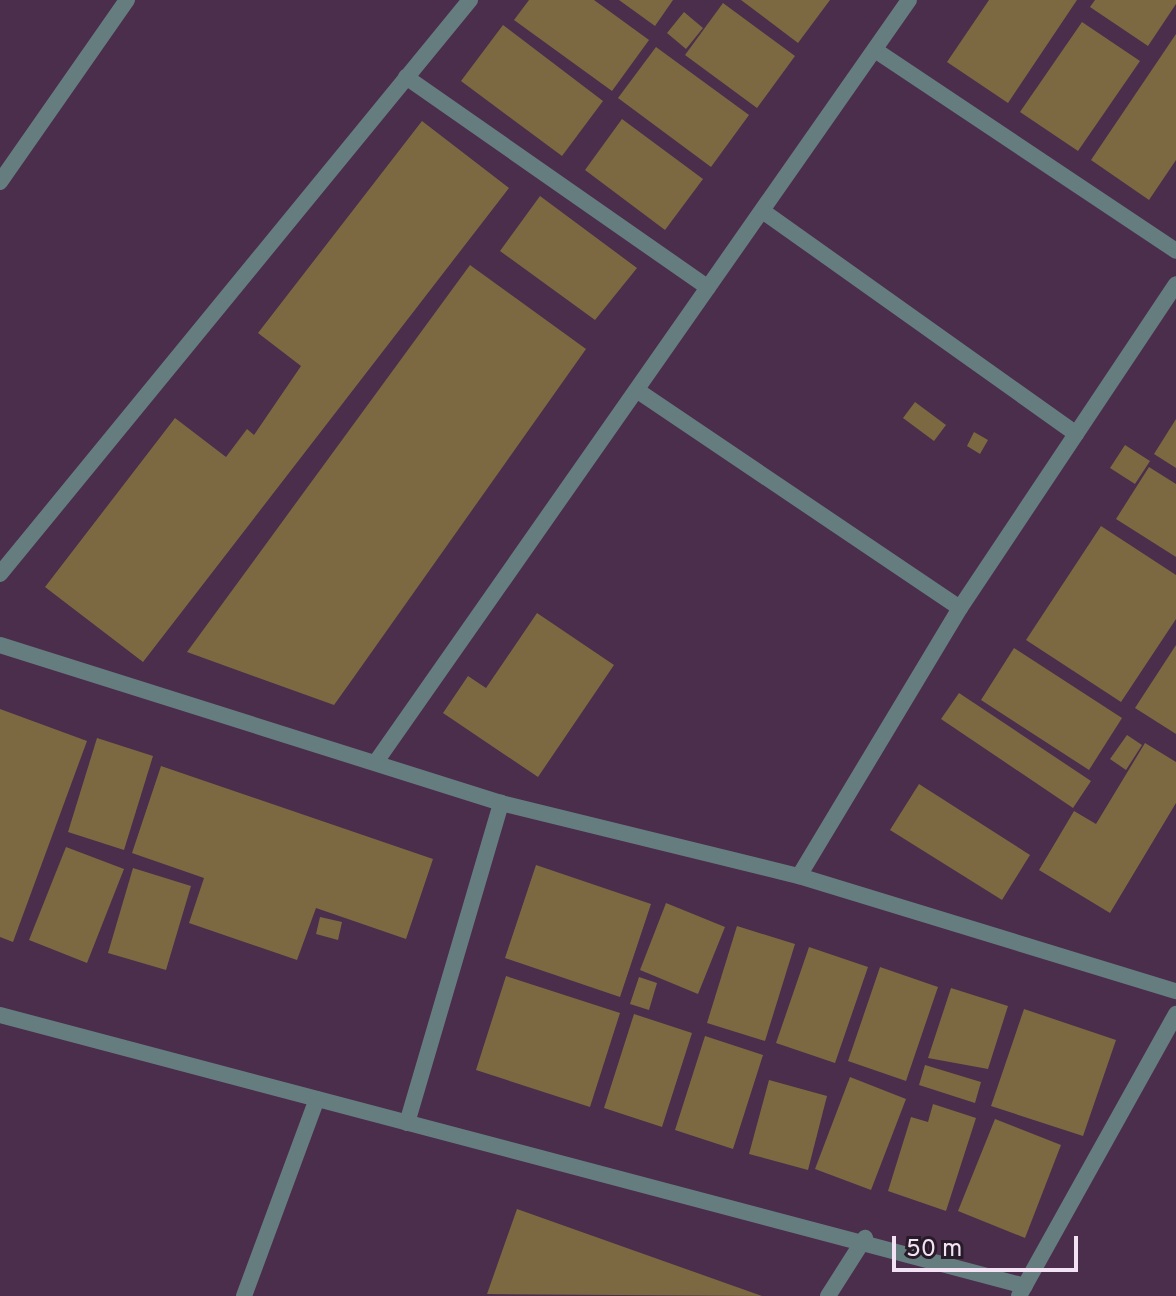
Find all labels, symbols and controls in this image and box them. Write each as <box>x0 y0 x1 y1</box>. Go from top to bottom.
scale bar <box>896 1220 1082 1270</box>
text: 50 m <box>906 1235 962 1265</box>

